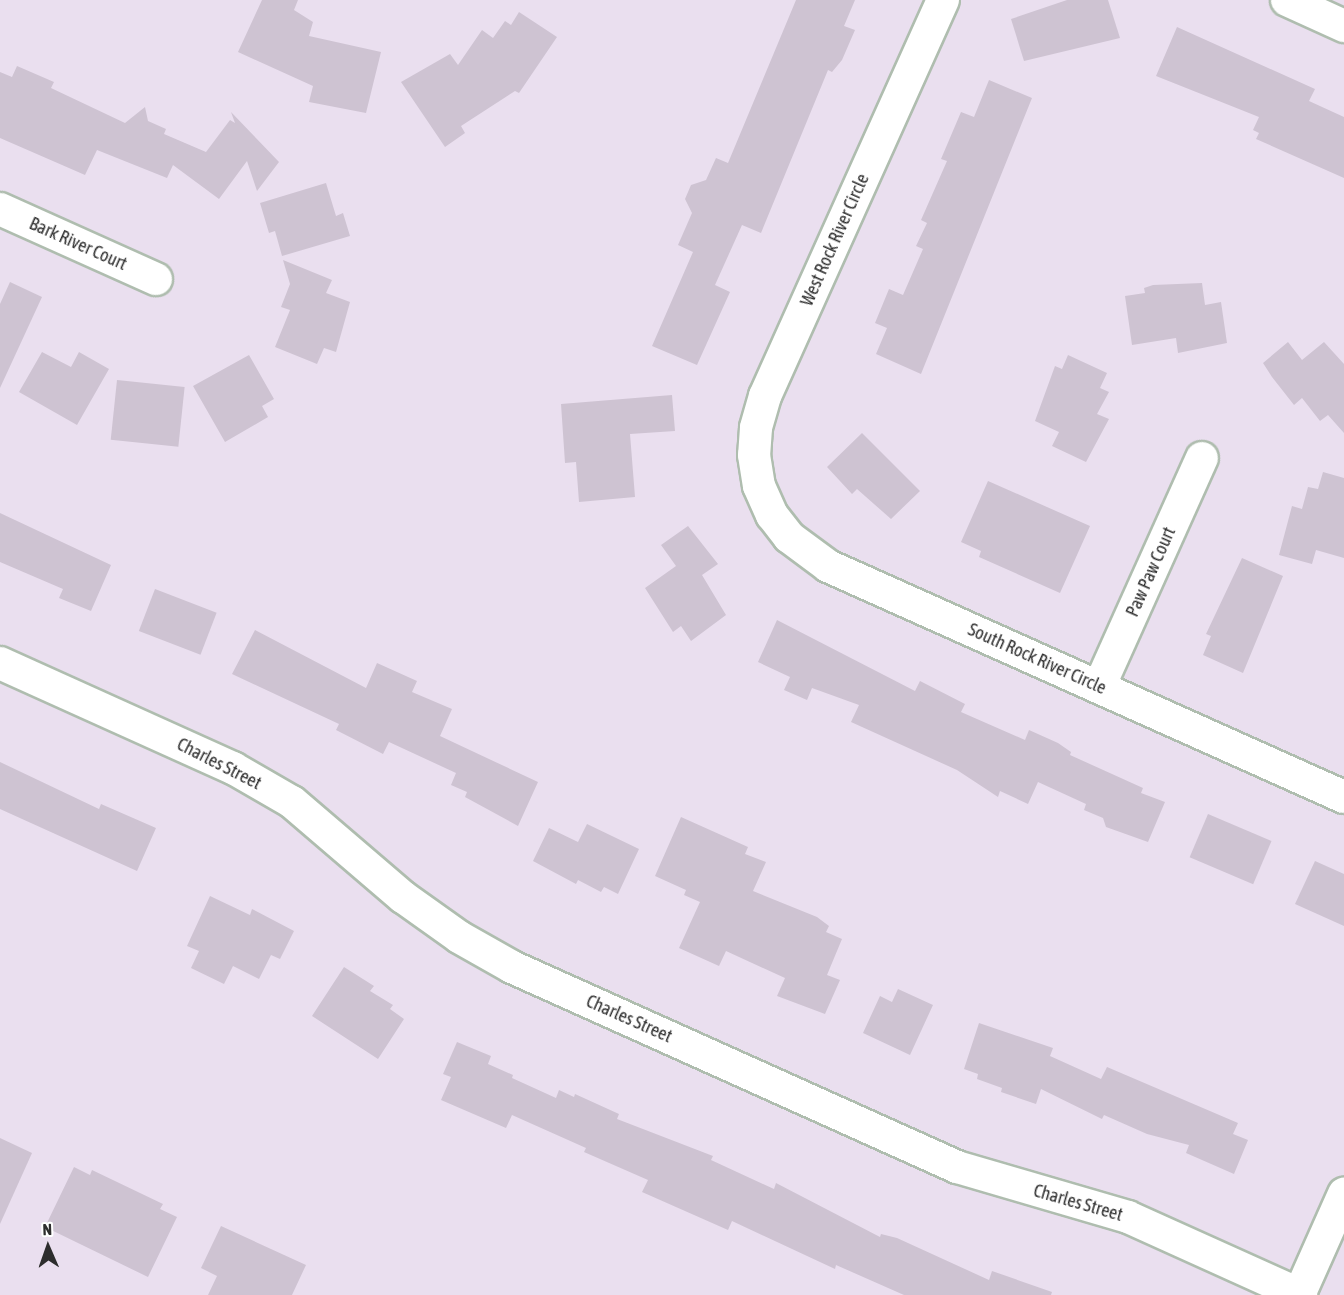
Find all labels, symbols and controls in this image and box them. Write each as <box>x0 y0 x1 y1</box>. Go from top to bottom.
street label: West Rock River Circle <box>796 171 874 309</box>
street label: Bark River Court <box>26 213 130 275</box>
street label: Paw Paw Court <box>1122 524 1180 620</box>
street label: South Rock River Circle <box>965 619 1109 699</box>
street label: Charles Street <box>173 734 265 794</box>
street label: Charles Street <box>583 991 675 1047</box>
street label: Charles Street <box>1031 1180 1125 1226</box>
north arrow <box>18 1217 78 1277</box>
text: N <box>42 1220 52 1238</box>

